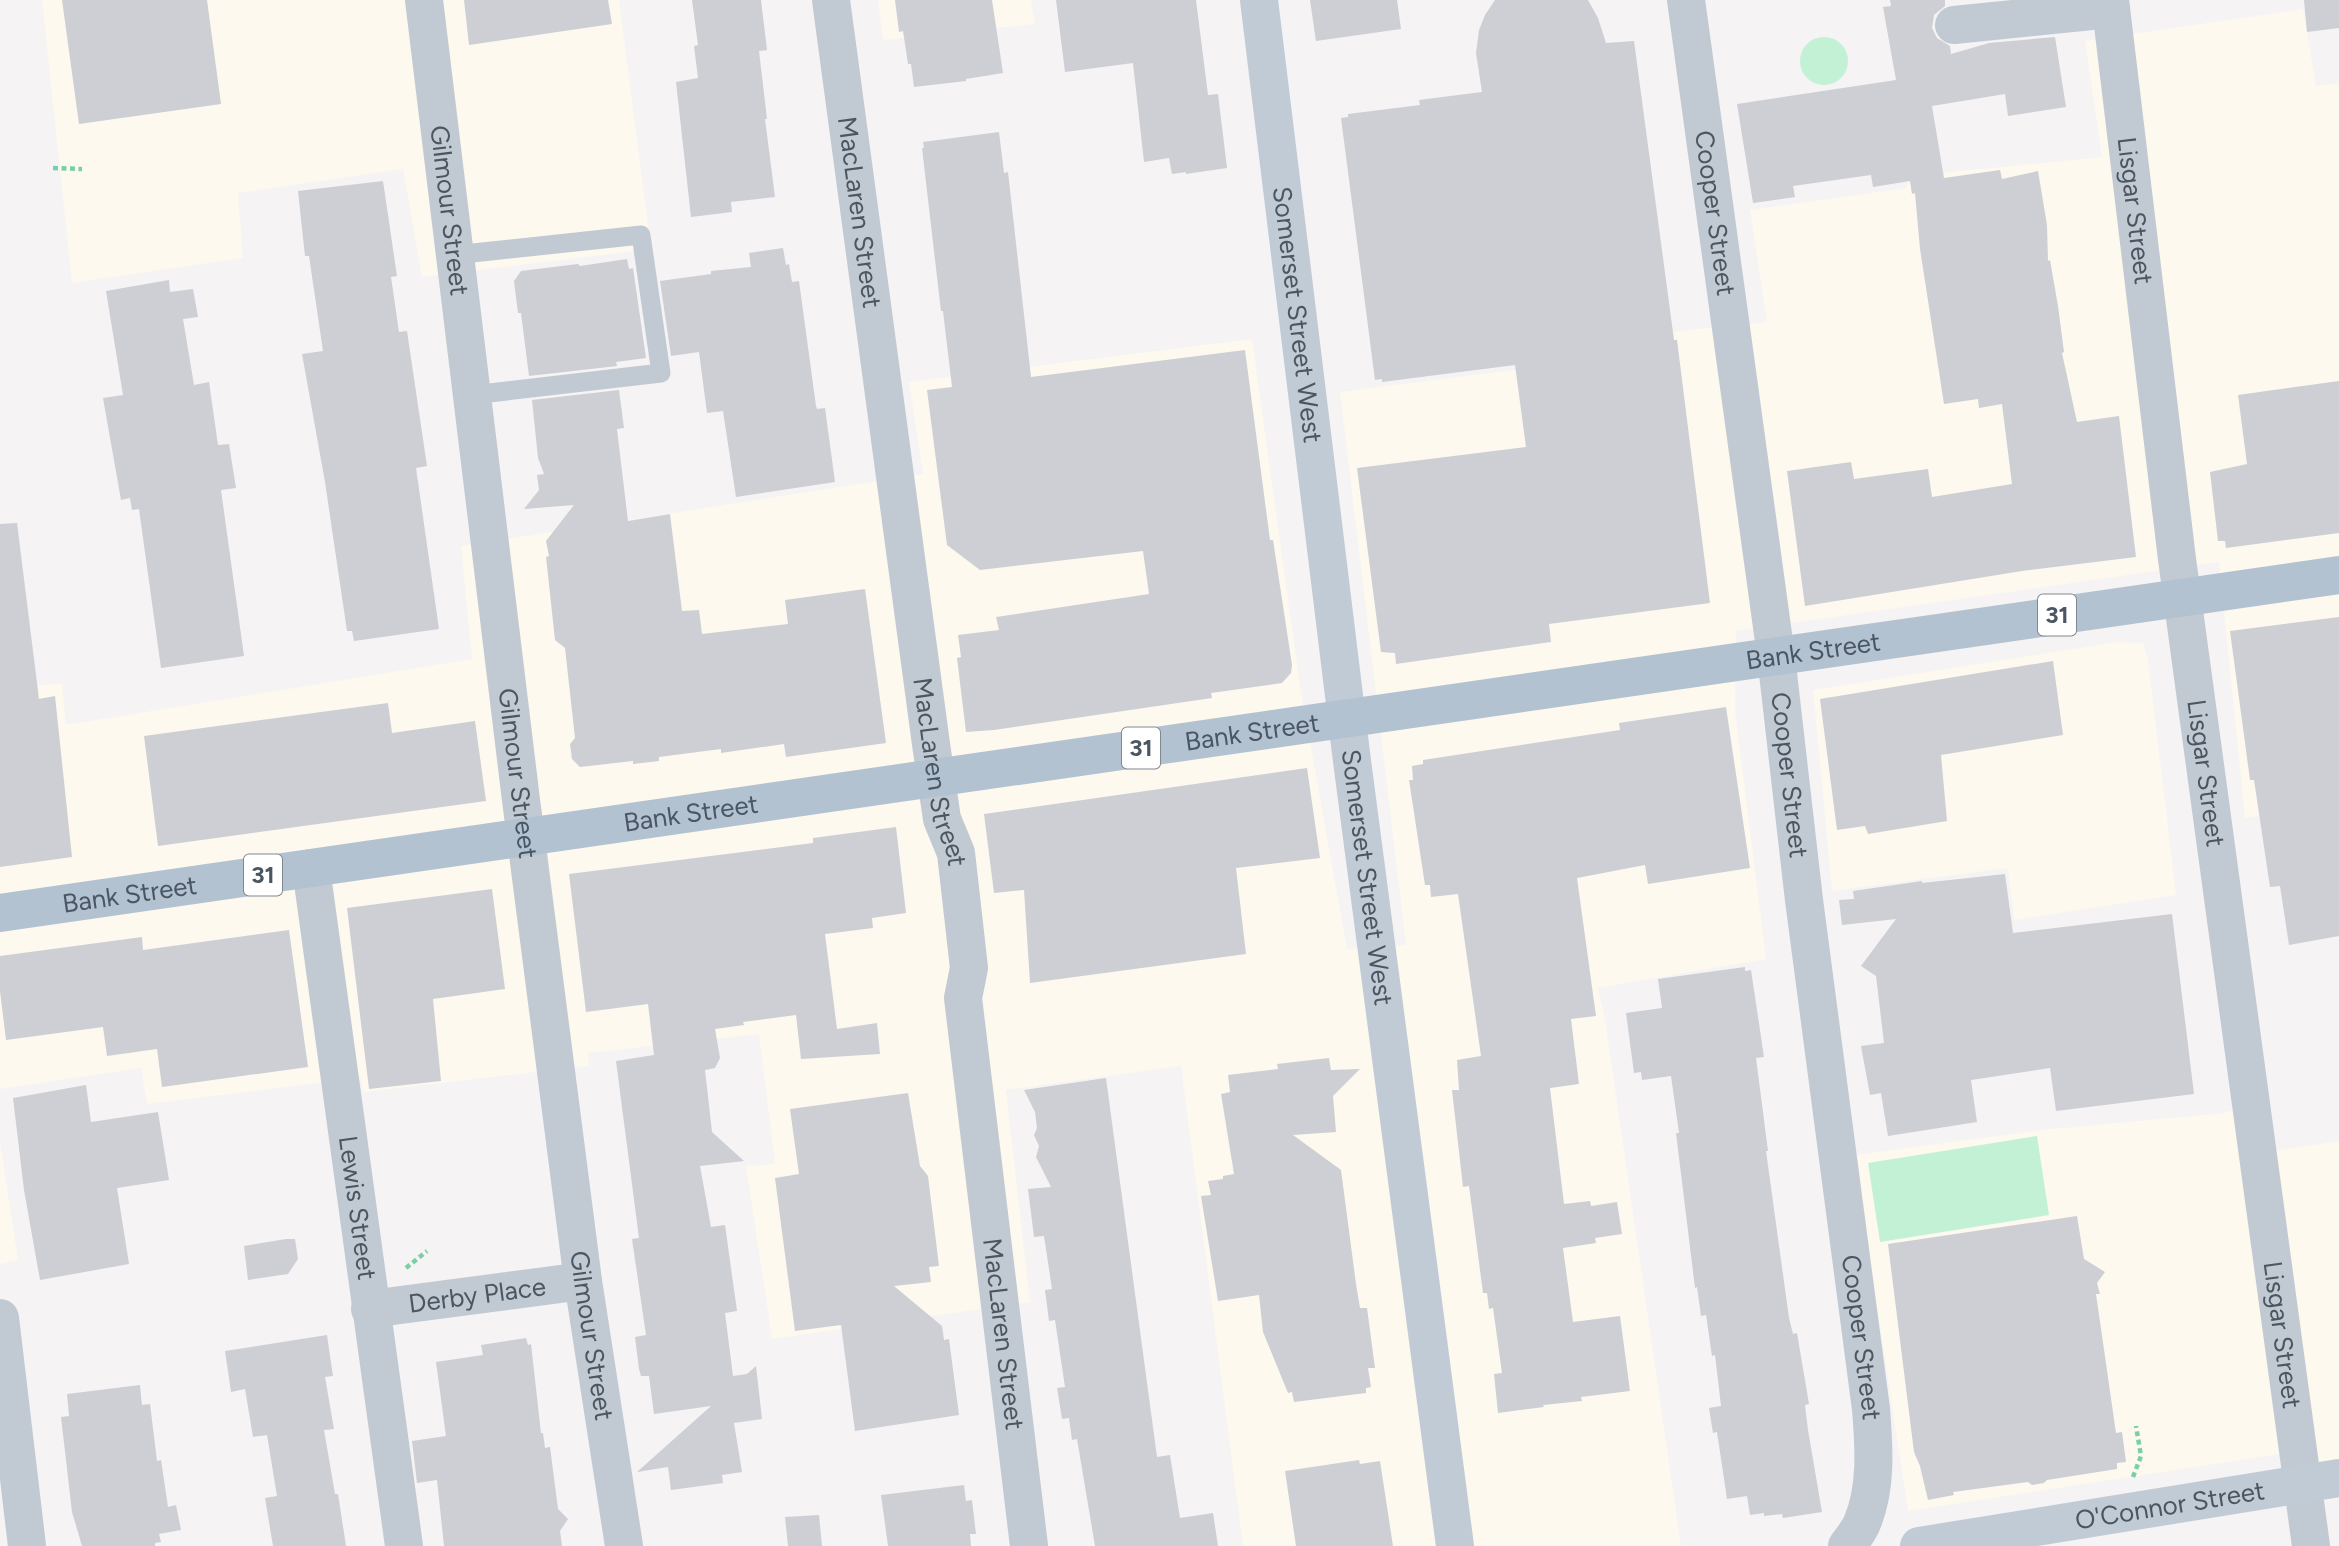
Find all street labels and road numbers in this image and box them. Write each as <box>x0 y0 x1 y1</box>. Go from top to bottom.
street label: MacLaren Street <box>831 114 888 310</box>
street label: Gilmour Street <box>423 123 476 298</box>
street label: Cooper Street <box>1688 128 1742 298</box>
street label: Lisgar Street <box>2111 135 2160 286</box>
street label: Somerset Street West <box>1266 185 1329 445</box>
road number: 31 <box>2038 594 2076 636</box>
street label: Bank Street <box>1744 625 1883 677</box>
street label: MacLaren Street <box>906 675 973 868</box>
street label: Gilmour Street <box>492 686 544 861</box>
street label: Cooper Street <box>1764 691 1815 860</box>
street label: Lisgar Street <box>2180 697 2232 849</box>
street label: Bank Street <box>1183 707 1322 758</box>
road number: 31 <box>1122 728 1160 768</box>
street label: Somerset Street West <box>1335 747 1400 1008</box>
street label: Bank Street <box>621 788 760 839</box>
road number: 31 <box>244 854 282 896</box>
street label: Bank Street <box>60 869 199 920</box>
street label: Lewis Street <box>332 1134 383 1282</box>
street label: MacLaren Street <box>976 1236 1031 1432</box>
street label: Gilmour Street <box>563 1249 620 1423</box>
street label: Cooper Street <box>1835 1253 1888 1421</box>
street label: Lisgar Street <box>2257 1259 2308 1411</box>
street label: Derby Place <box>406 1270 548 1320</box>
street label: O'Connor Street <box>2073 1474 2267 1536</box>

